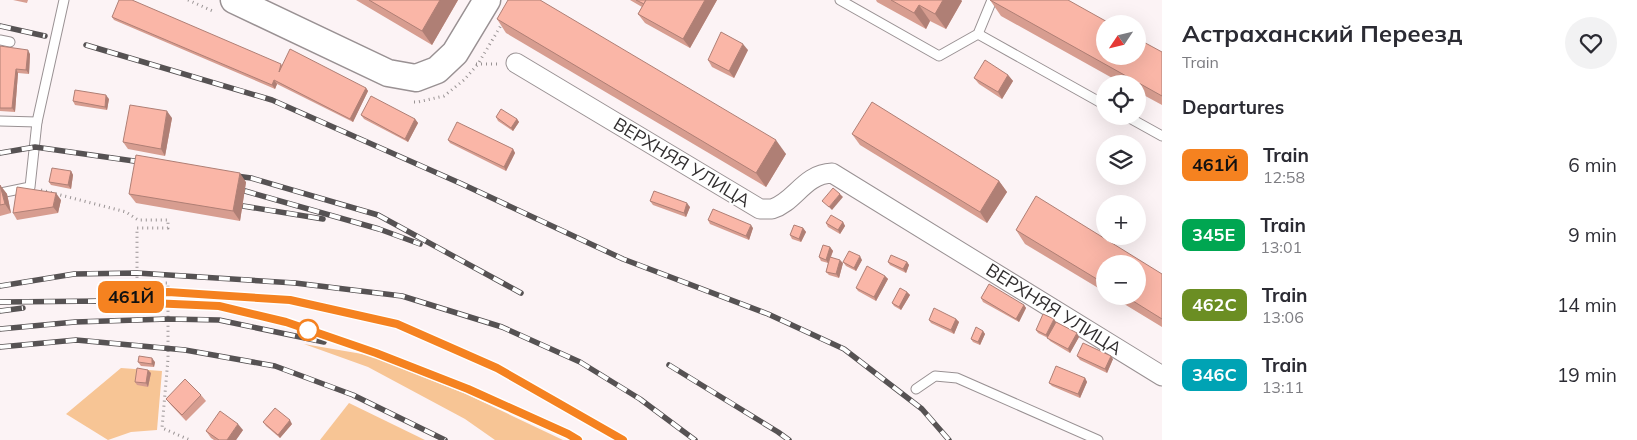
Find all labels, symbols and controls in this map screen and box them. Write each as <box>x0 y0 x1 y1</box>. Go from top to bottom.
north arrow <box>1096 15 1146 65</box>
map controls <box>1096 15 1146 305</box>
button: heart <box>1565 17 1617 69</box>
text: Астраханский Переезд <box>1182 18 1463 48</box>
text: Train <box>1182 52 1219 72</box>
button: locate <box>1096 75 1146 125</box>
text: Departures <box>1182 95 1284 119</box>
street label: ВЕРХНЯЯ УЛИЦА <box>609 112 755 212</box>
button: layers <box>1096 135 1146 185</box>
text: Train <box>1263 143 1309 167</box>
text: 461Й <box>1192 153 1238 176</box>
text: 6 min <box>1568 153 1617 177</box>
text: 12:58 <box>1263 167 1305 187</box>
button: + <box>1096 195 1146 245</box>
text: Train <box>1260 213 1306 237</box>
text: 345Е <box>1192 223 1235 246</box>
text: 9 min <box>1568 223 1617 247</box>
text: 13:01 <box>1260 237 1302 257</box>
button: − <box>1096 255 1146 305</box>
street label: ВЕРХНЯЯ УЛИЦА <box>982 258 1126 360</box>
line badge: 461Й <box>96 281 166 313</box>
text: Train <box>1262 283 1308 307</box>
text: 461Й <box>108 285 154 308</box>
text: 462С <box>1192 293 1237 316</box>
text: 14 min <box>1557 293 1617 317</box>
text: 13:06 <box>1262 307 1304 327</box>
unlabelled marker <box>297 319 319 341</box>
text: Train <box>1262 353 1308 377</box>
text: 346С <box>1192 363 1237 386</box>
text: 19 min <box>1557 363 1617 387</box>
text: 13:11 <box>1262 377 1304 397</box>

